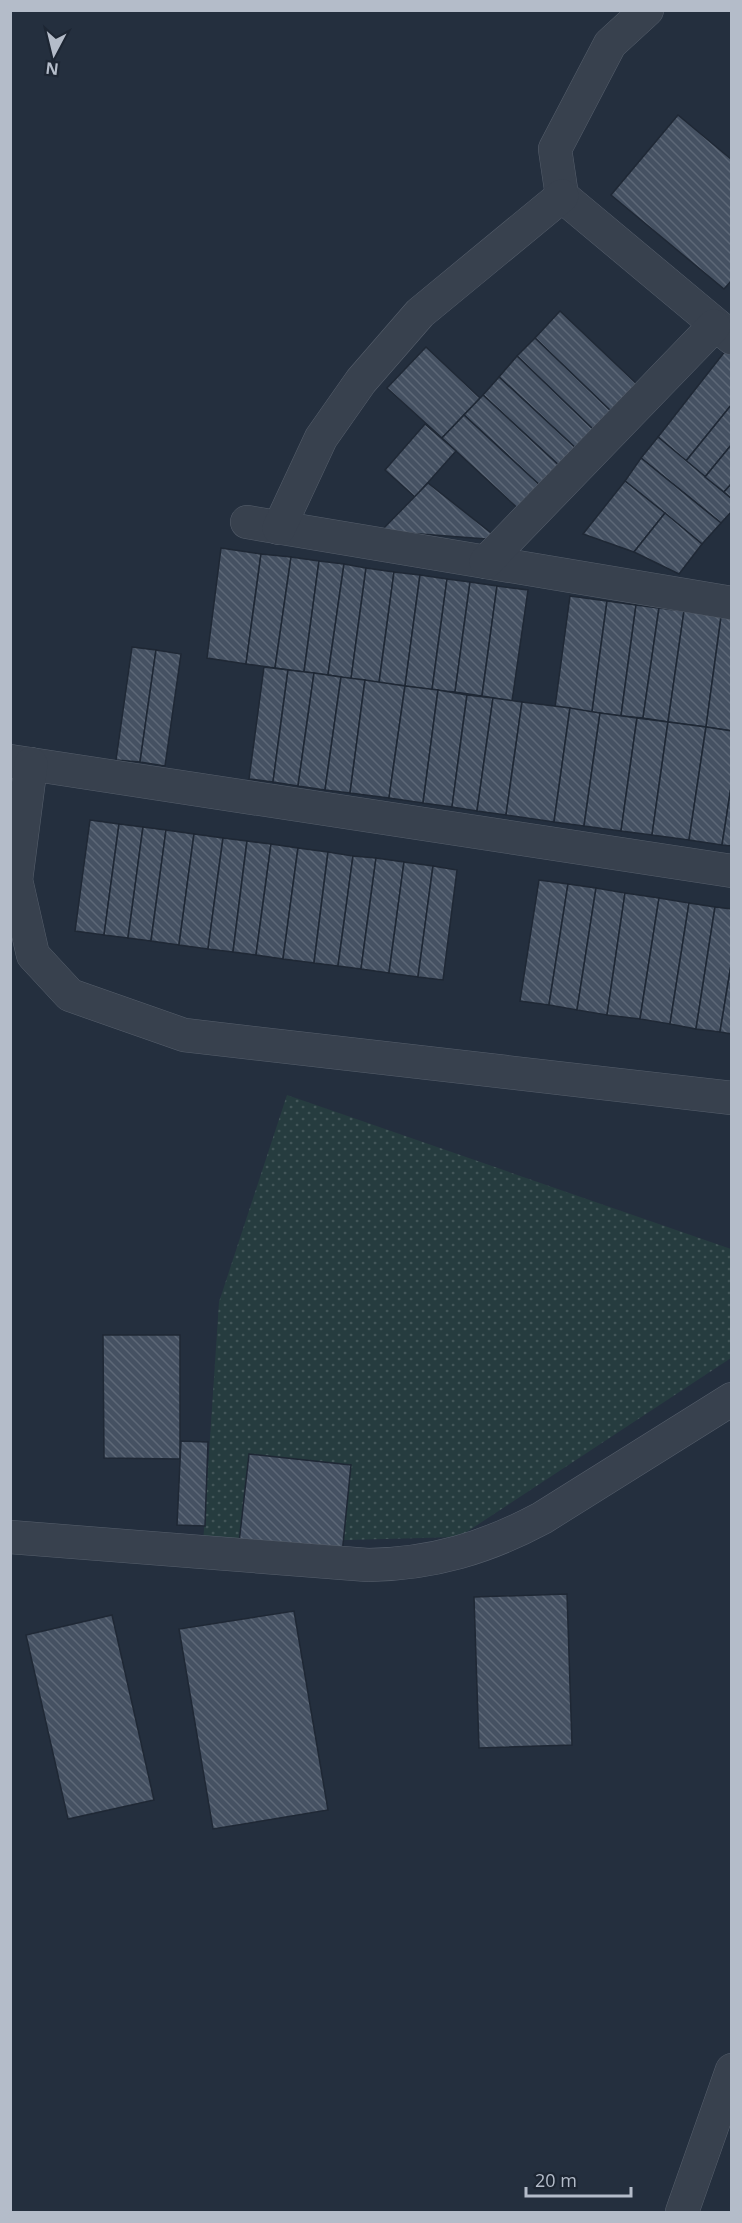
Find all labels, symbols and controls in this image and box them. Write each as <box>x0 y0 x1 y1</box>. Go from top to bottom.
north arrow <box>24 24 84 84</box>
text: N <box>44 57 60 81</box>
scale bar <box>526 2160 631 2198</box>
text: 20 m <box>535 2168 577 2192</box>

